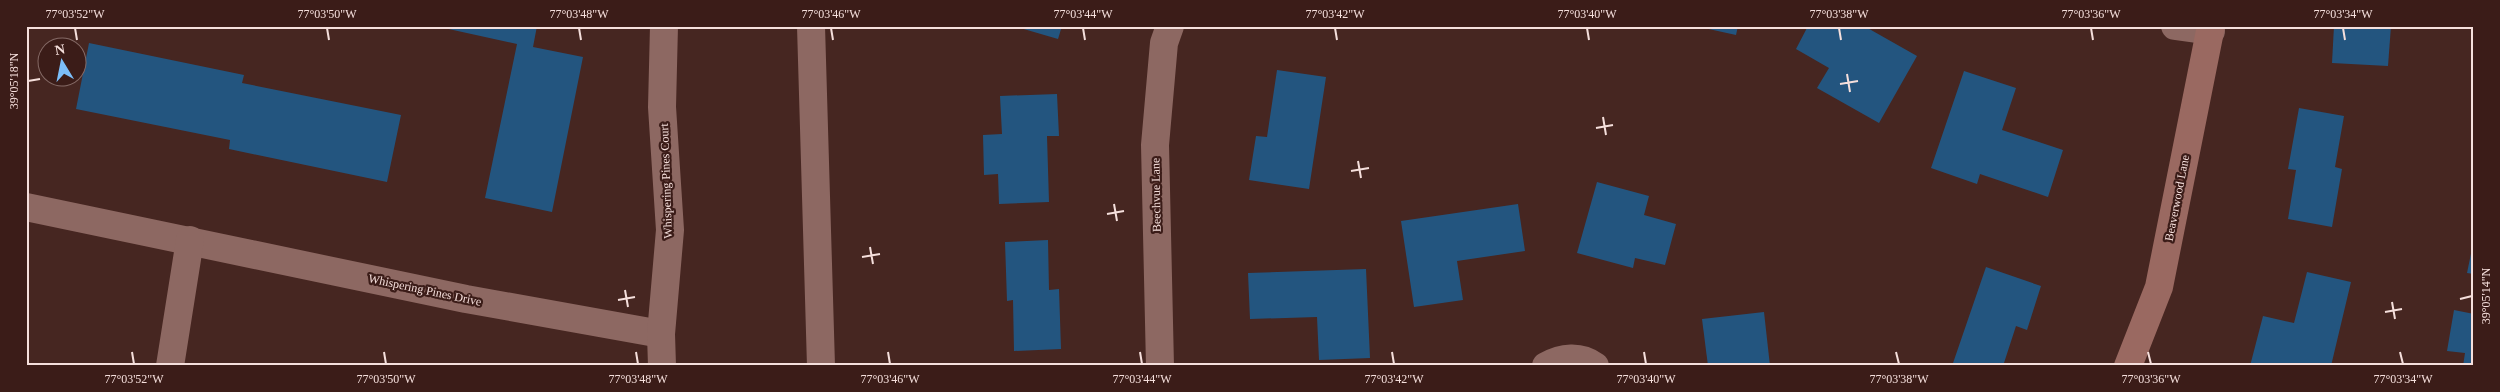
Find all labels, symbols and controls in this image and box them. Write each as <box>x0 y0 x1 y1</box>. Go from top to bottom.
text: 77°03'52"W <box>45 7 105 21</box>
text: 77°03'50"W <box>297 7 357 21</box>
text: 77°03'48"W <box>549 7 609 21</box>
text: 77°03'46"W <box>801 7 861 21</box>
text: 77°03'44"W <box>1053 7 1113 21</box>
text: 77°03'42"W <box>1305 7 1365 21</box>
text: 77°03'40"W <box>1557 7 1617 21</box>
text: 77°03'38"W <box>1809 7 1869 21</box>
text: 77°03'36"W <box>2061 7 2121 21</box>
text: 77°03'34"W <box>2313 7 2373 21</box>
north arrow <box>38 38 88 88</box>
text: N <box>54 41 66 58</box>
text: 39°05'18"N <box>7 52 21 109</box>
street label: Whispering Pines Court <box>657 122 675 239</box>
street label: Beaverwood Lane <box>2162 154 2192 242</box>
street label: Beechvue Lane <box>1148 158 1164 232</box>
text: 39°05'14"N <box>2479 267 2493 324</box>
street label: Whispering Pines Drive <box>367 271 483 309</box>
text: 77°03'52"W <box>104 372 164 386</box>
text: 77°03'50"W <box>356 372 416 386</box>
text: 77°03'48"W <box>608 372 668 386</box>
text: 77°03'46"W <box>860 372 920 386</box>
text: 77°03'44"W <box>1112 372 1172 386</box>
text: 77°03'42"W <box>1364 372 1424 386</box>
text: 77°03'40"W <box>1616 372 1676 386</box>
text: 77°03'38"W <box>1869 372 1929 386</box>
text: 77°03'36"W <box>2121 372 2181 386</box>
text: 77°03'34"W <box>2373 372 2433 386</box>

